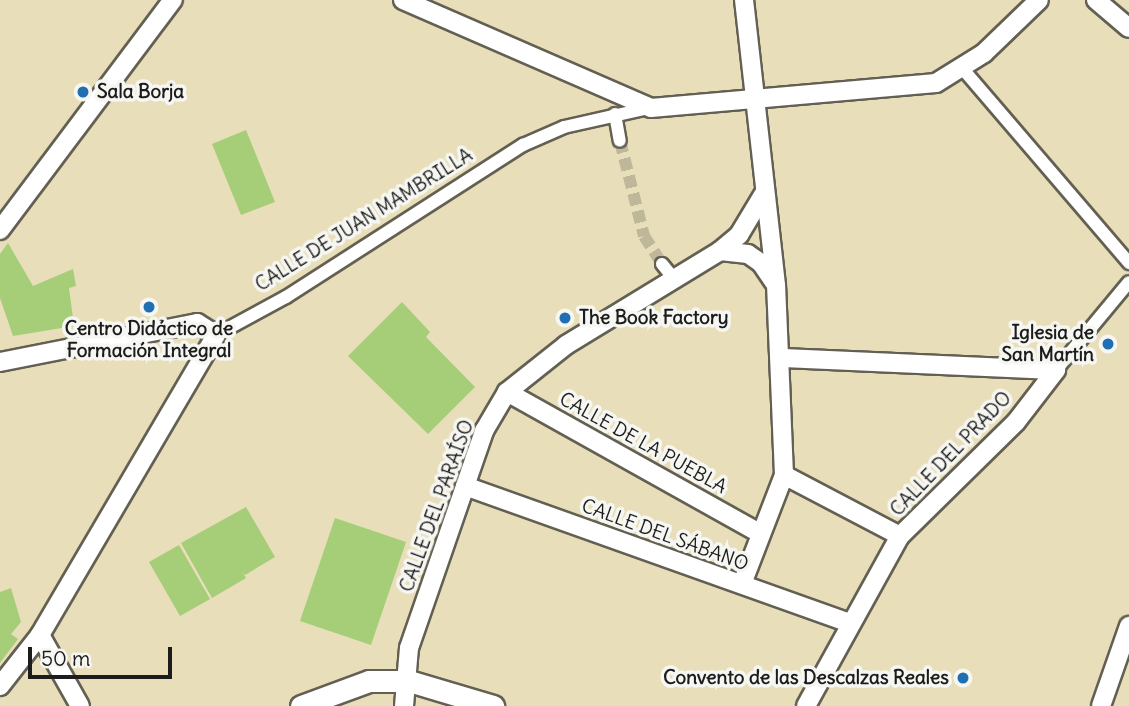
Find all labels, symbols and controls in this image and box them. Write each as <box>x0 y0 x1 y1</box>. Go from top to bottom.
place label: Sala Borja <box>97 81 184 103</box>
marker: Sala Borja <box>75 84 91 100</box>
street label: CALLE DE JUAN MAMBRILLA <box>251 144 477 296</box>
marker: Centro Didáctico de Formación Integral <box>141 299 157 315</box>
place label: The Book Factory <box>579 307 729 329</box>
marker: The Book Factory <box>557 310 573 326</box>
place label: Centro Didáctico de Formación Integral <box>65 318 233 362</box>
place label: Iglesia de San Martín <box>1002 322 1094 366</box>
marker: Iglesia de San Martín <box>1100 336 1116 352</box>
street label: CALLE DE LA PUEBLA <box>555 387 731 499</box>
street label: CALLE DEL PRADO <box>886 387 1016 521</box>
street label: CALLE DEL PARAÍSO <box>395 417 479 595</box>
street label: CALLE DEL SÁBANO <box>578 494 752 576</box>
scale bar <box>32 632 175 676</box>
text: 50 m <box>41 645 90 672</box>
place label: Convento de las Descalzas Reales <box>663 667 949 689</box>
marker: Convento de las Descalzas Reales <box>955 670 971 686</box>

